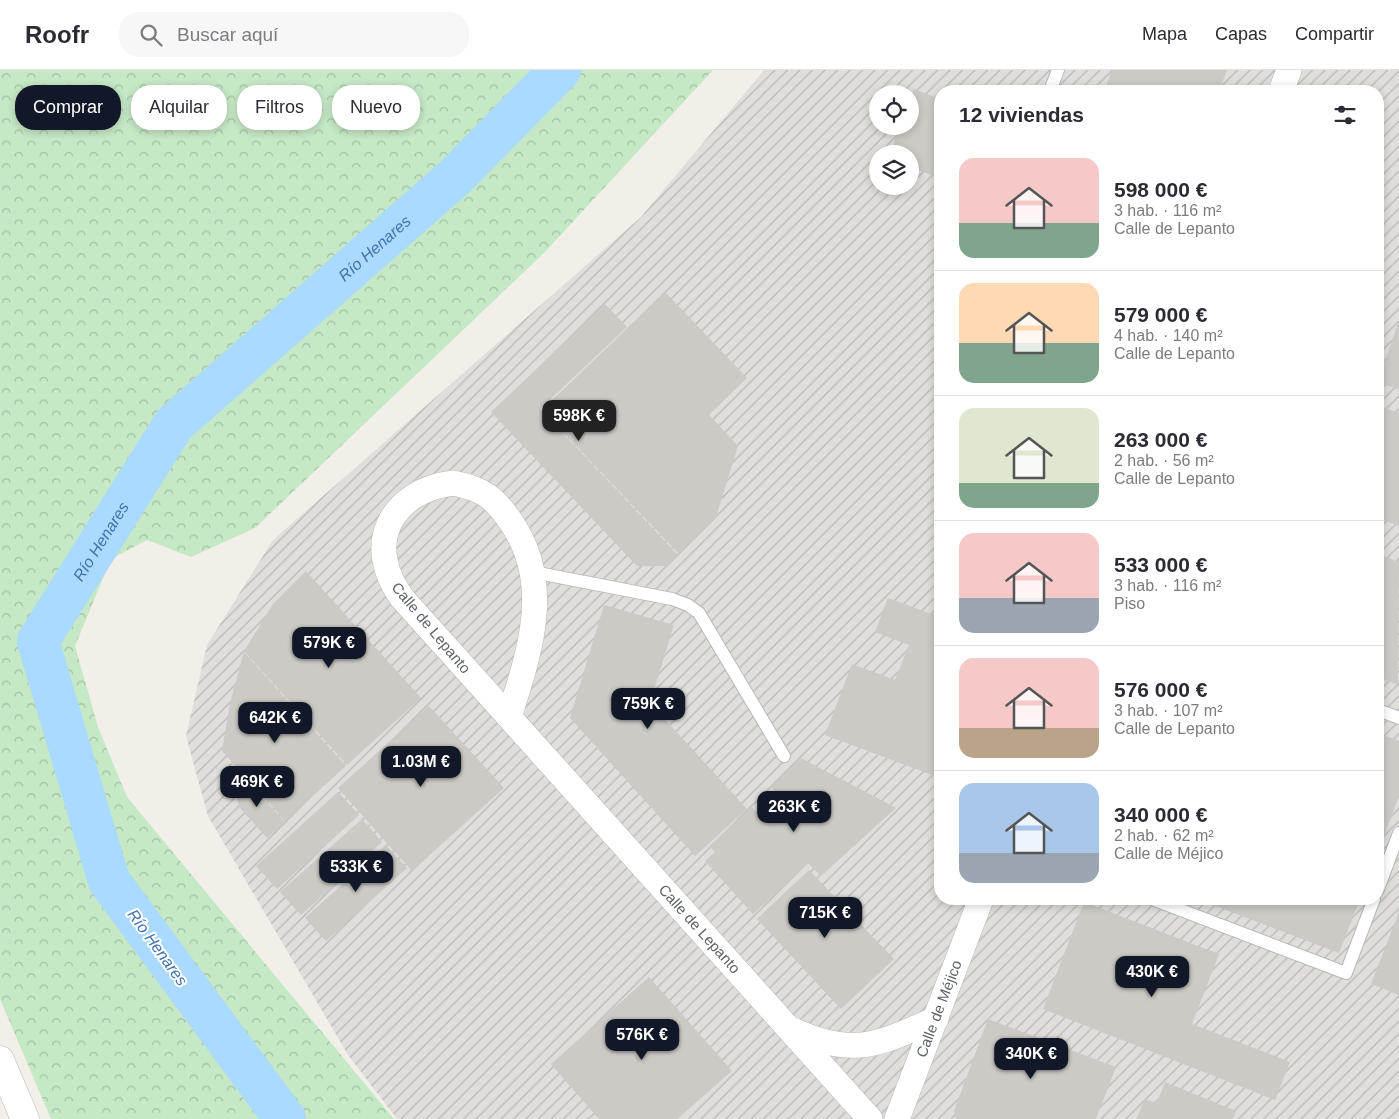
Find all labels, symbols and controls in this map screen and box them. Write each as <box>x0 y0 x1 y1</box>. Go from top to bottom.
search box <box>119 12 469 57</box>
text: Roofr <box>25 21 89 48</box>
icon: search <box>137 21 165 49</box>
text: Buscar aquí <box>177 24 278 45</box>
text: Mapa <box>1142 24 1187 44</box>
text: Capas <box>1215 24 1267 44</box>
text: Compartir <box>1295 24 1374 44</box>
chip: Comprar <box>15 85 121 130</box>
chip: Alquilar <box>131 85 227 130</box>
chip: Filtros <box>237 85 322 130</box>
chip: Nuevo <box>332 85 420 130</box>
map controls <box>869 85 919 195</box>
button: locate <box>869 85 919 135</box>
icon: filters <box>1331 101 1359 129</box>
text: 12 viviendas <box>959 103 1084 126</box>
button: layers <box>869 145 919 195</box>
icon: home <box>999 178 1059 238</box>
text: 598 000 € <box>1114 178 1207 201</box>
text: 3 hab. · 116 m² <box>1114 202 1221 219</box>
water label: Río Henares <box>335 212 414 284</box>
text: Calle de Lepanto <box>1114 220 1235 237</box>
icon: home <box>999 303 1059 363</box>
text: 579 000 € <box>1114 303 1207 326</box>
text: 4 hab. · 140 m² <box>1114 327 1223 344</box>
text: Calle de Lepanto <box>1114 345 1235 362</box>
pin: 598K € <box>538 400 620 442</box>
text: 598K € <box>553 407 605 424</box>
icon: home <box>999 428 1059 488</box>
text: 263 000 € <box>1114 428 1207 451</box>
text: 2 hab. · 56 m² <box>1114 452 1214 469</box>
text: Calle de Lepanto <box>1114 470 1235 487</box>
water label: Río Henares <box>70 499 132 584</box>
icon: home <box>999 553 1059 613</box>
text: 533 000 € <box>1114 553 1207 576</box>
text: 3 hab. · 116 m² <box>1114 577 1221 594</box>
street label: Calle de Lepanto <box>388 579 474 677</box>
text: Piso <box>1114 595 1145 612</box>
pin: 579K € <box>288 626 370 669</box>
text: 579K € <box>303 634 355 651</box>
icon: home <box>999 678 1059 738</box>
text: 576 000 € <box>1114 678 1207 701</box>
pin: 759K € <box>607 688 689 730</box>
text: 759K € <box>622 695 674 712</box>
pin: 642K € <box>234 702 316 744</box>
text: 3 hab. · 107 m² <box>1114 702 1223 719</box>
text: 642K € <box>249 709 301 726</box>
text: Calle de Lepanto <box>1114 720 1235 737</box>
pin: 1.03M € <box>375 746 467 788</box>
text: 1.03M € <box>392 753 450 770</box>
pin: 469K € <box>216 766 298 808</box>
text: 469K € <box>231 773 283 790</box>
pin: 263K € <box>753 790 835 833</box>
text: 263K € <box>768 798 820 815</box>
icon: home <box>999 803 1059 863</box>
text: 340 000 € <box>1114 803 1207 826</box>
text: 2 hab. · 62 m² <box>1114 827 1214 844</box>
text: Calle de Méjico <box>1114 845 1223 862</box>
pin: 533K € <box>315 850 397 893</box>
text: 533K € <box>330 858 382 875</box>
street label: Calle de Lepanto <box>656 881 744 977</box>
pin: 715K € <box>784 896 866 939</box>
text: 715K € <box>799 904 851 921</box>
water label: Río Henares <box>124 906 191 989</box>
pin: 430K € <box>1111 956 1193 998</box>
street label: Calle de Méjico <box>912 958 965 1060</box>
text: 430K € <box>1126 963 1178 980</box>
pin: 576K € <box>601 1018 683 1061</box>
text: 576K € <box>616 1026 668 1043</box>
pin: 340K € <box>990 1038 1072 1080</box>
text: 340K € <box>1005 1045 1057 1062</box>

